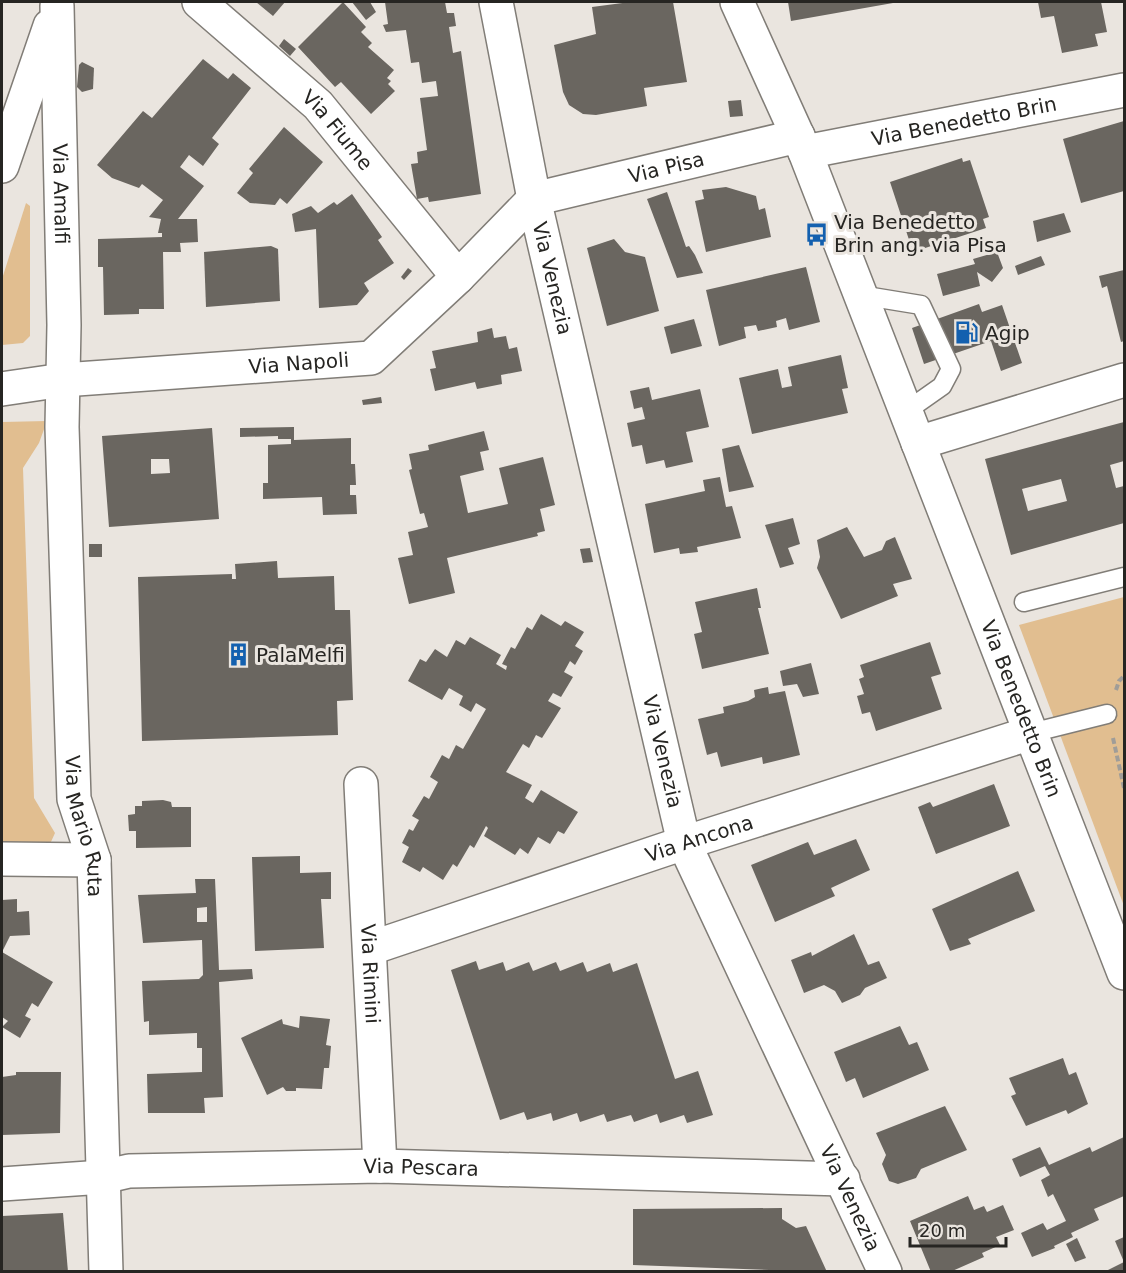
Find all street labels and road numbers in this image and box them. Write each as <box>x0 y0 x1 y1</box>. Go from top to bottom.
street label: Via Fiume <box>297 85 378 175</box>
street label: Via Benedetto Brin <box>869 91 1059 151</box>
street label: Via Amalfi <box>48 143 74 245</box>
street label: Via Pisa <box>626 147 707 188</box>
street label: Via Venezia <box>528 219 577 337</box>
street label: Via Napoli <box>248 348 350 379</box>
street label: Via Benedetto Brin <box>976 617 1067 801</box>
street label: Via Venezia <box>638 693 687 810</box>
street label: Via Mario Ruta <box>61 755 107 897</box>
street label: Via Ancona <box>642 810 756 867</box>
street label: Via Rimini <box>356 923 385 1024</box>
street label: Via Venezia <box>815 1141 886 1255</box>
street label: Via Pescara <box>363 1154 479 1181</box>

